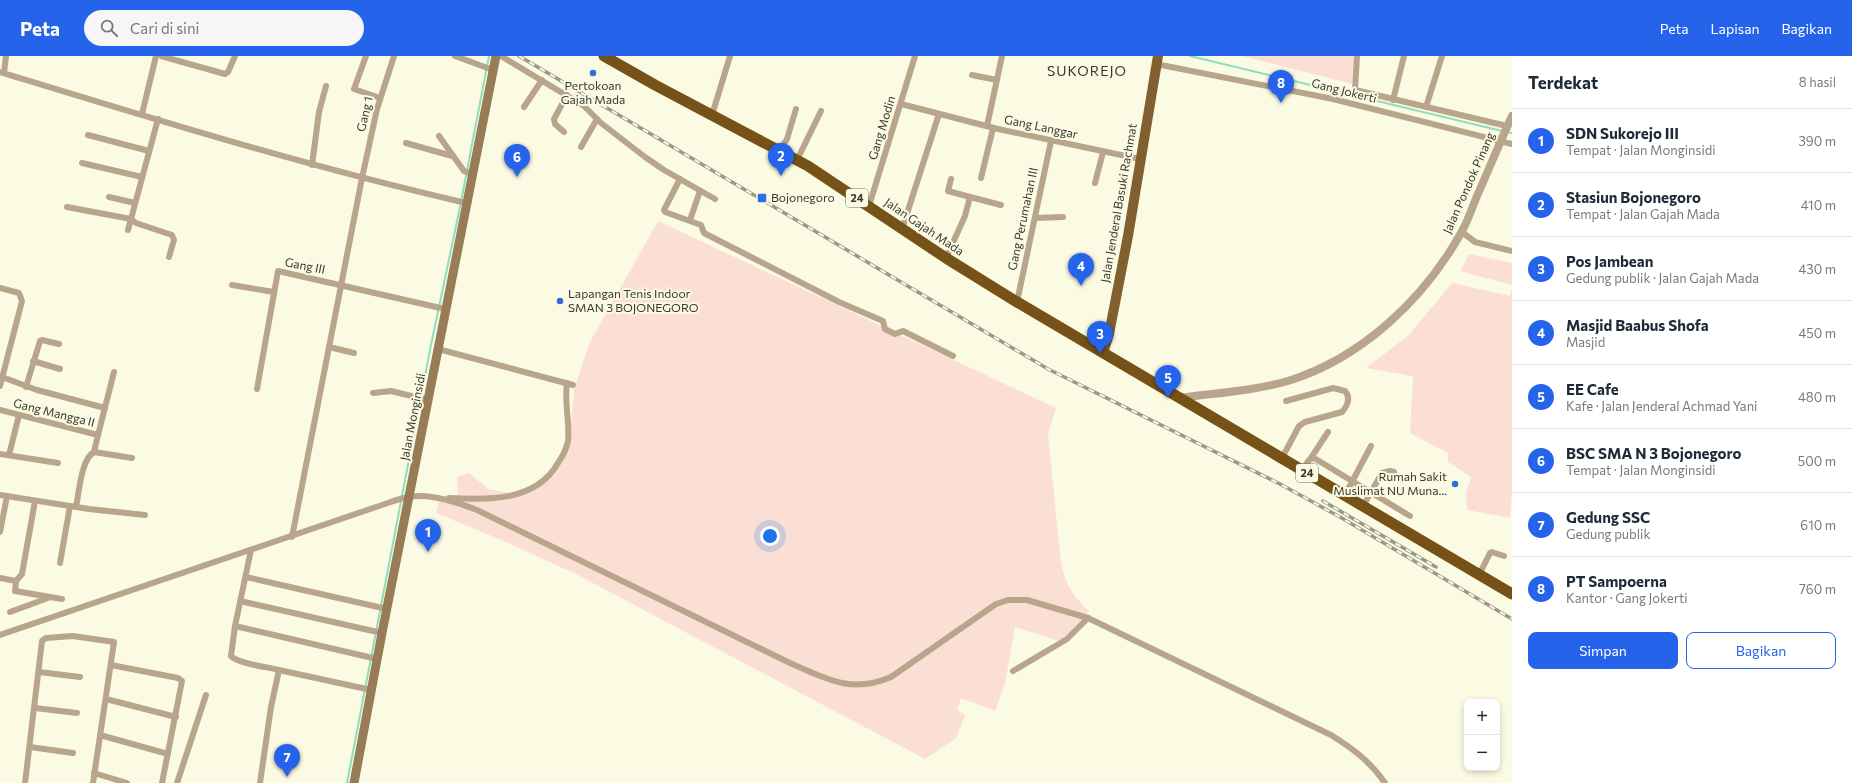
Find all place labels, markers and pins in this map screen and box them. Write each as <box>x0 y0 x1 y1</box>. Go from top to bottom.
marker: Pertokoan Gajah Mada <box>588 68 598 78</box>
pin: 8 <box>1268 70 1294 103</box>
place label: Pertokoan Gajah Mada <box>561 78 625 106</box>
pin: 2 <box>768 143 794 176</box>
pin: 6 <box>504 144 530 177</box>
place label: Bojonegoro <box>771 190 835 204</box>
marker: Bojonegoro <box>756 192 768 204</box>
pin: 4 <box>1068 253 1094 286</box>
place label: Lapangan Tenis Indoor SMAN 3 BOJONEGORO <box>568 286 699 315</box>
marker: Lapangan Tenis Indoor SMAN 3 BOJONEGORO <box>555 296 565 306</box>
pin: 3 <box>1087 321 1113 354</box>
pin: 5 <box>1155 365 1181 398</box>
place label: Rumah Sakit Muslimat NU Muna… <box>1333 469 1447 497</box>
marker: Rumah Sakit Muslimat NU Muna… <box>1450 479 1460 489</box>
pin: 1 <box>415 519 441 552</box>
pin: 7 <box>274 744 300 777</box>

